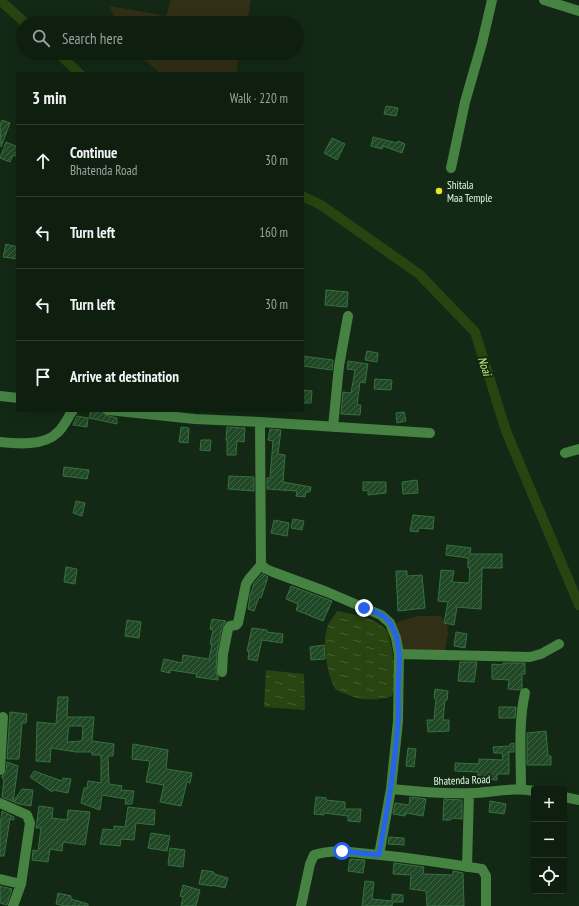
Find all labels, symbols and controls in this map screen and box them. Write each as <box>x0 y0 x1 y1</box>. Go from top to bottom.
search box <box>16 16 304 60</box>
icon: search <box>30 27 52 49</box>
text: Search here <box>62 29 123 48</box>
text: 3 min <box>32 87 66 109</box>
text: Walk · 220 m <box>230 90 288 107</box>
text: Continue <box>70 143 117 162</box>
icon: ahead <box>32 150 54 172</box>
text: 30 m <box>265 152 288 169</box>
text: Bhatenda Road <box>70 162 137 179</box>
place label: Shitala Maa Temple <box>447 178 493 205</box>
marker: Shitala Maa Temple <box>434 186 444 196</box>
icon: left <box>32 222 54 244</box>
text: Turn left <box>70 223 115 242</box>
text: 160 m <box>259 224 288 241</box>
icon: left <box>32 294 54 316</box>
text: Turn left <box>70 295 115 314</box>
text: 30 m <box>265 296 288 313</box>
water label: Noai <box>475 355 496 379</box>
icon: arrive <box>32 366 54 388</box>
text: Arrive at destination <box>70 367 179 386</box>
route end <box>355 599 373 617</box>
street label: Bhatenda Road <box>433 772 491 788</box>
map controls <box>531 786 567 894</box>
button: + <box>531 786 567 822</box>
button: − <box>531 822 567 858</box>
route start <box>333 842 351 860</box>
button: locate <box>531 858 567 894</box>

